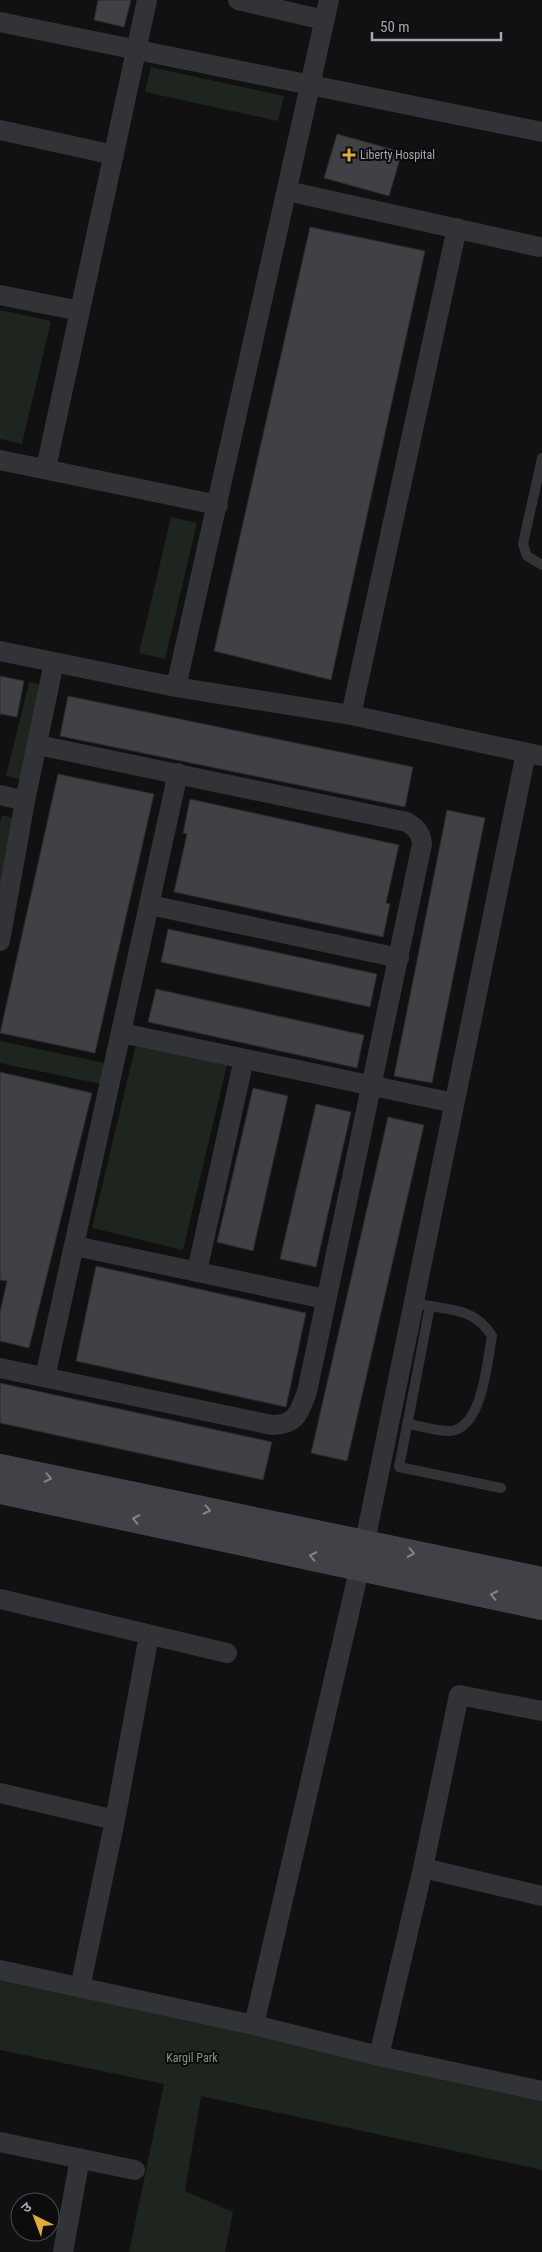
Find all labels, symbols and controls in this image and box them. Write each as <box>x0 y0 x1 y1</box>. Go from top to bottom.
scale bar <box>372 10 501 42</box>
text: 50 m <box>380 18 410 36</box>
marker: Liberty Hospital <box>342 148 356 162</box>
place label: Liberty Hospital <box>360 148 435 162</box>
one-way arrow <box>43 1472 52 1483</box>
one-way arrow <box>203 1505 211 1515</box>
one-way arrow <box>132 1514 141 1525</box>
one-way arrow <box>407 1547 415 1557</box>
one-way arrow <box>308 1551 317 1562</box>
one-way arrow <box>490 1590 499 1601</box>
park label: Kargil Park <box>166 2051 218 2065</box>
north arrow <box>10 2192 60 2242</box>
text: उ <box>18 2198 35 2216</box>

